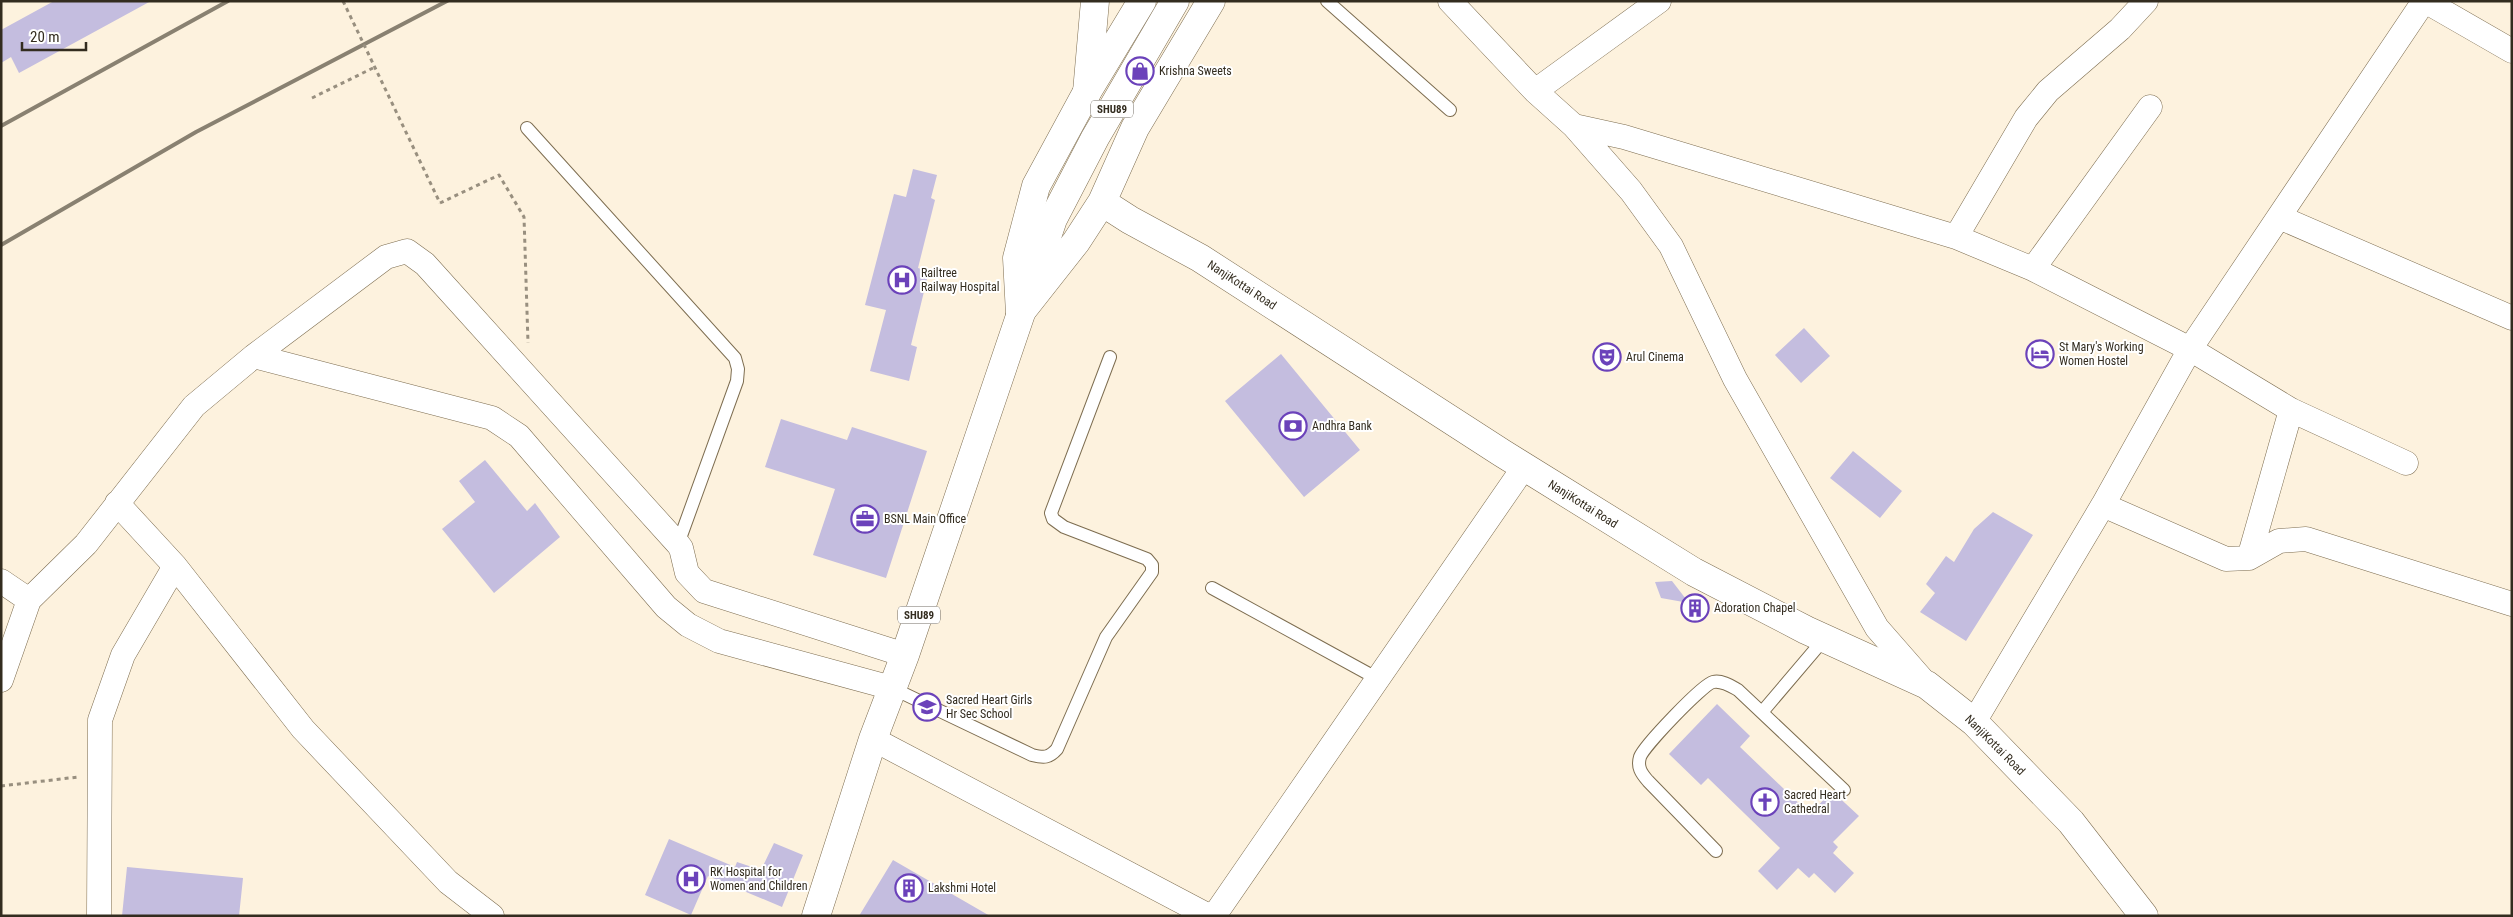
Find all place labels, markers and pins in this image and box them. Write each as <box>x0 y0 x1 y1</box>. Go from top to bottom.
shop icon: Krishna Sweets <box>1125 56 1155 86</box>
place label: Krishna Sweets <box>1159 64 1232 78</box>
hospital icon: Railtree Railway Hospital <box>887 265 917 295</box>
place label: Railtree Railway Hospital <box>921 266 1000 294</box>
hotel icon: St Mary's Working Women Hostel <box>2025 339 2055 369</box>
place label: St Mary's Working Women Hostel <box>2059 340 2144 368</box>
theatre icon: Arul Cinema <box>1592 342 1622 372</box>
place label: Arul Cinema <box>1626 350 1684 364</box>
bank icon: Andhra Bank <box>1278 411 1308 441</box>
place label: Andhra Bank <box>1312 419 1373 433</box>
office icon: BSNL Main Office <box>850 504 880 534</box>
place label: BSNL Main Office <box>884 512 966 526</box>
building icon: Adoration Chapel <box>1680 593 1710 623</box>
place label: Adoration Chapel <box>1714 601 1796 615</box>
school or university icon: Sacred Heart Girls Hr Sec School <box>912 692 942 722</box>
place label: Sacred Heart Girls Hr Sec School <box>946 693 1032 721</box>
church icon: Sacred Heart Cathedral <box>1750 787 1780 817</box>
place label: Sacred Heart Cathedral <box>1784 788 1846 816</box>
hospital icon: RK Hospital for Women and Children <box>676 864 706 894</box>
place label: RK Hospital for Women and Children <box>710 865 808 893</box>
building icon: Lakshmi Hotel <box>894 873 924 903</box>
place label: Lakshmi Hotel <box>928 881 996 895</box>

